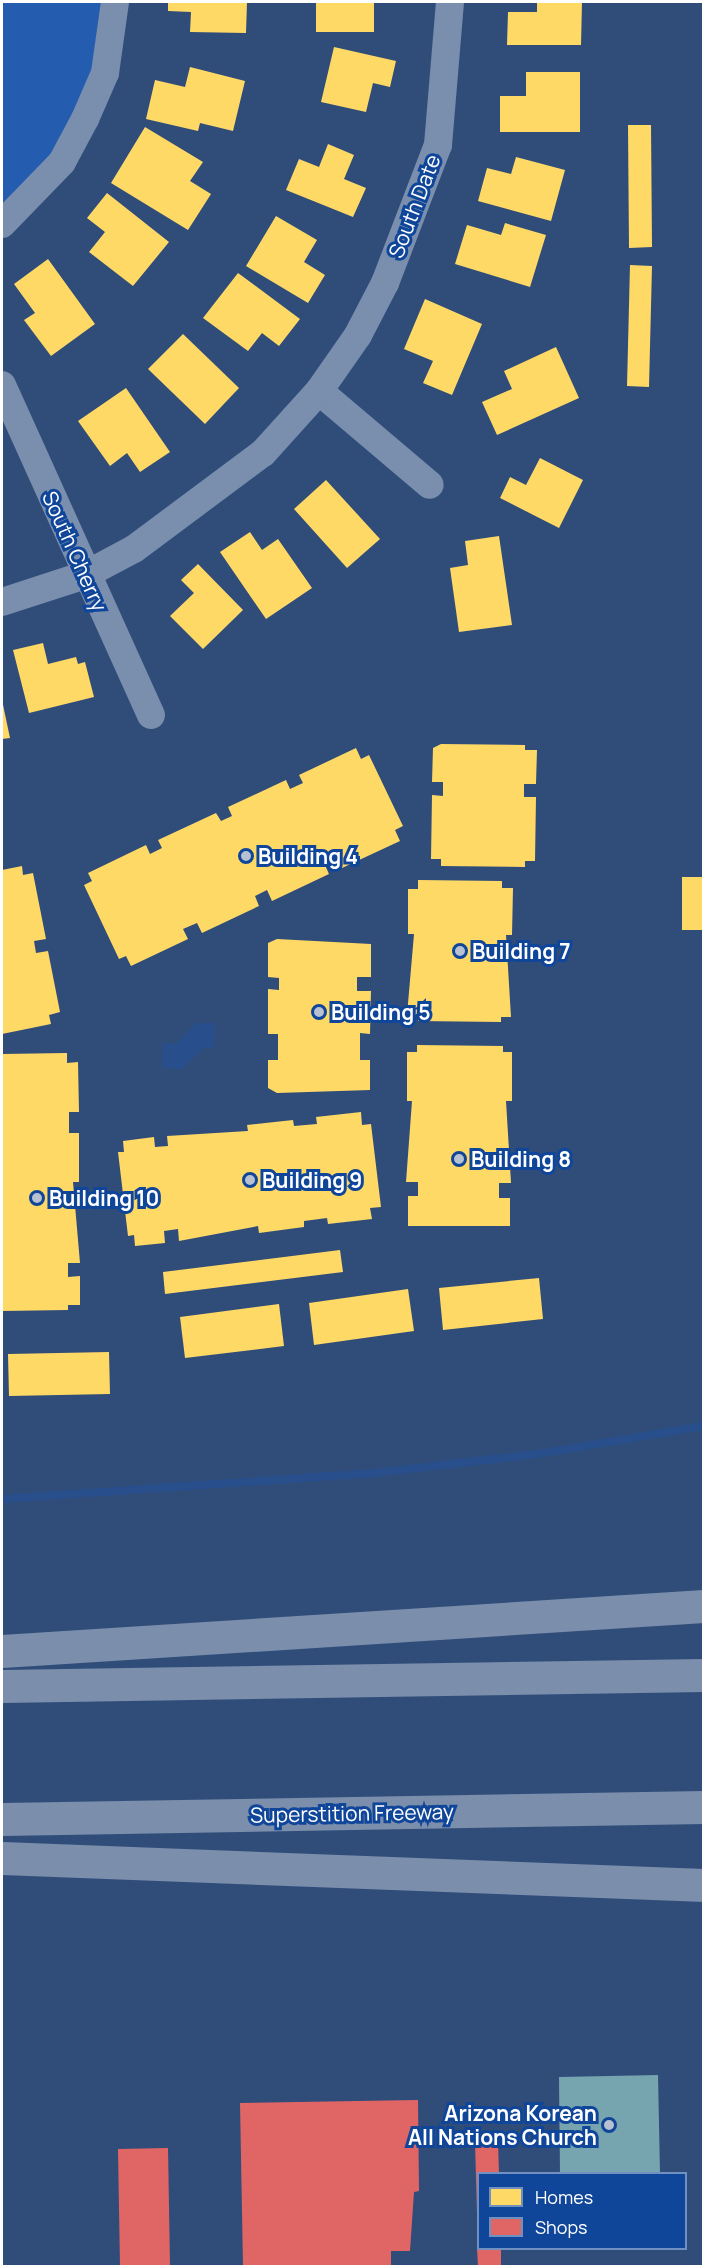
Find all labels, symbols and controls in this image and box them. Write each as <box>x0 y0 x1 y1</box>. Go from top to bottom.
street label: South Date <box>383 151 445 261</box>
street label: South Cherry <box>37 487 113 615</box>
place label: Building 4 <box>258 843 358 869</box>
marker: Building 4 <box>239 849 253 863</box>
place label: Building 7 <box>472 938 570 964</box>
marker: Building 7 <box>453 944 467 958</box>
place label: Building 5 <box>331 999 431 1025</box>
marker: Building 5 <box>312 1005 326 1019</box>
place label: Building 8 <box>471 1146 571 1172</box>
marker: Building 8 <box>452 1152 466 1166</box>
place label: Building 9 <box>262 1167 362 1193</box>
marker: Building 9 <box>243 1173 257 1187</box>
place label: Building 10 <box>49 1185 159 1211</box>
marker: Building 10 <box>30 1191 44 1205</box>
street label: Superstition Freeway <box>250 1799 454 1827</box>
place label: Arizona Korean All Nations Church <box>408 2100 597 2150</box>
marker: Arizona Korean All Nations Church <box>602 2118 616 2132</box>
legend <box>477 2172 687 2250</box>
text: Homes <box>535 2185 593 2209</box>
text: Shops <box>535 2215 587 2239</box>

